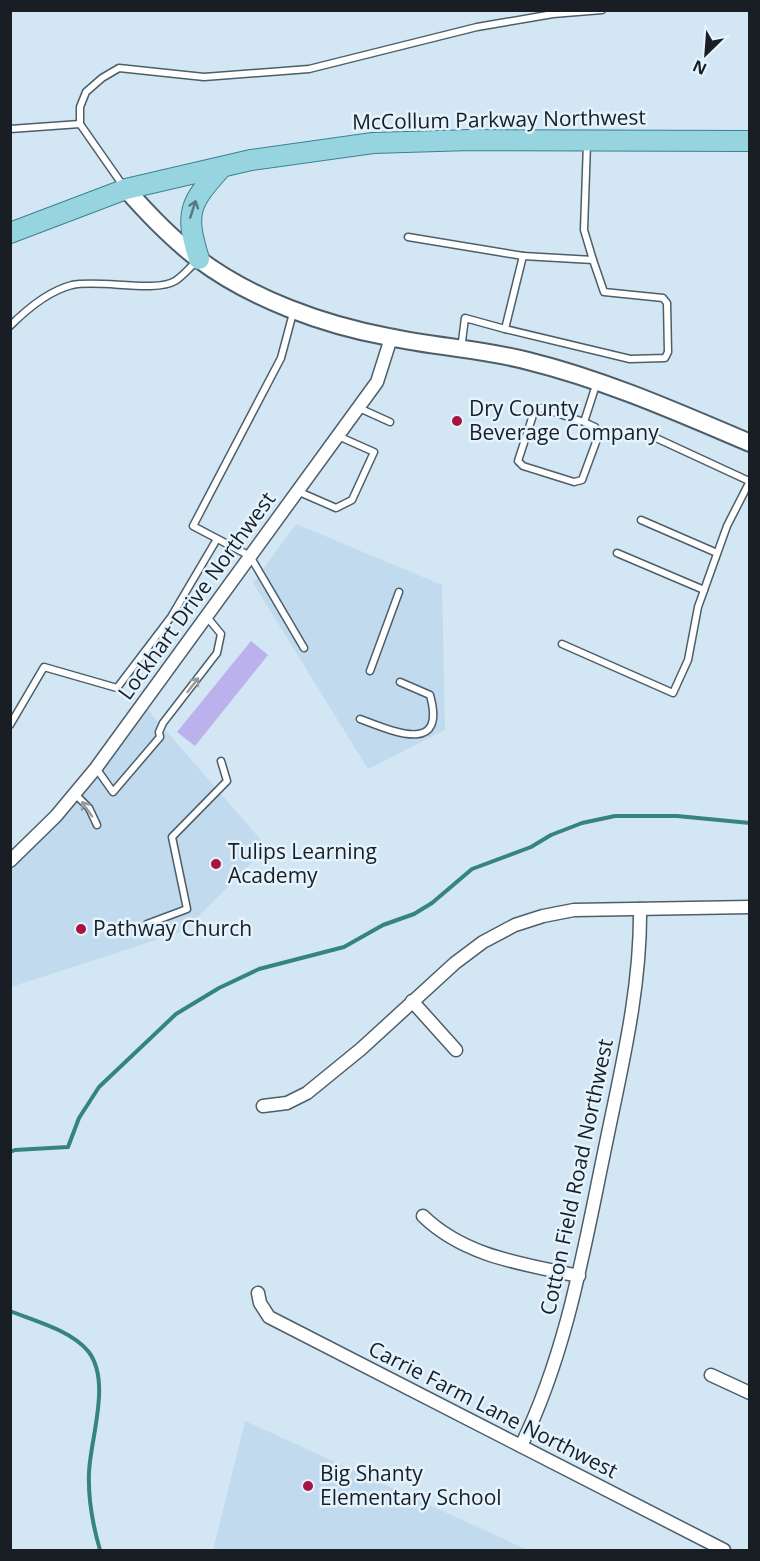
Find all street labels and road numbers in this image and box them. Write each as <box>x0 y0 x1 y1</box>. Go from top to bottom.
street label: McCollum Parkway Northwest <box>352 102 646 136</box>
street label: Lockhart Drive Northwest <box>111 486 281 705</box>
street label: Cotton Field Road Northwest <box>533 1036 619 1318</box>
street label: Carrie Farm Lane Northwest <box>364 1334 623 1484</box>

